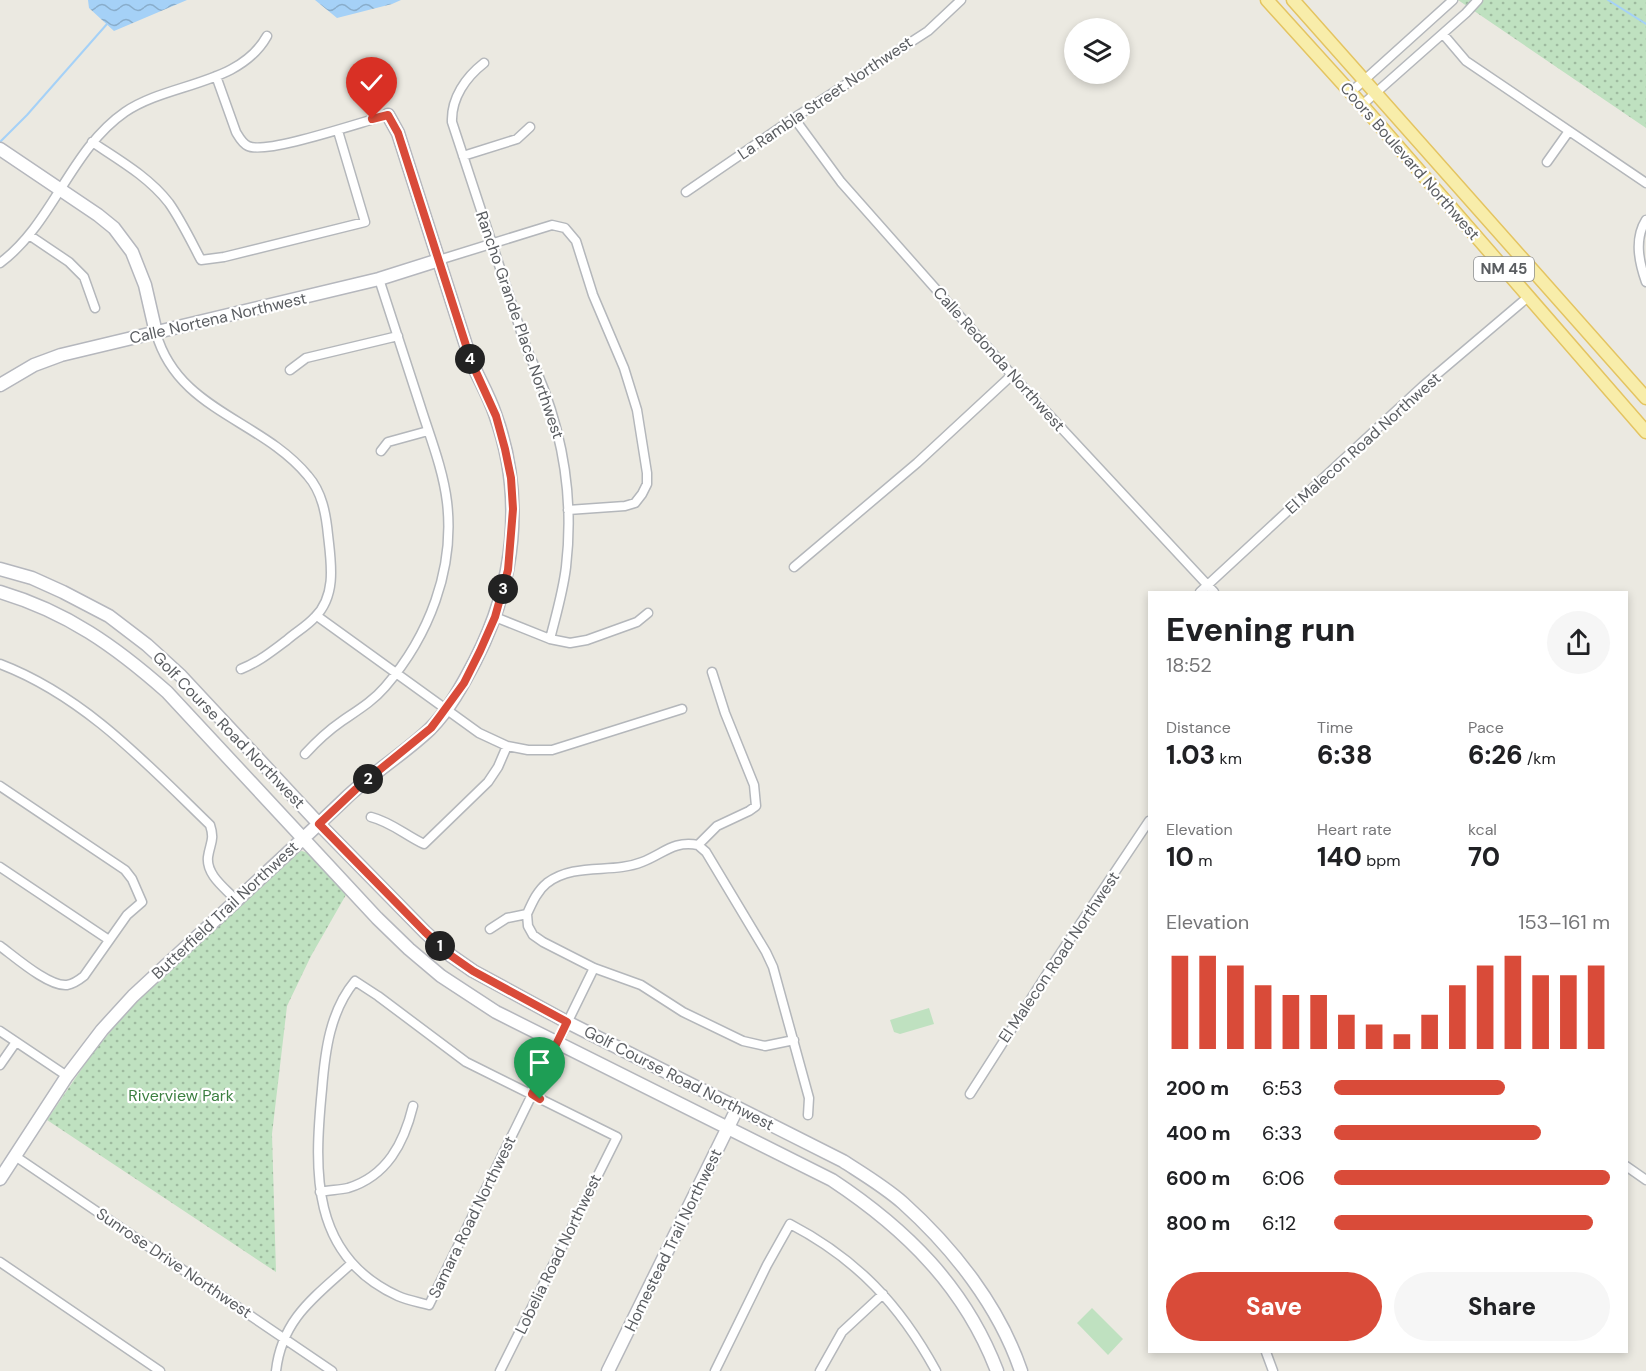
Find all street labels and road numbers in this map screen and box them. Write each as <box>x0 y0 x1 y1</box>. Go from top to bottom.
street label: La Rambla Street Northwest <box>733 32 917 164</box>
street label: Coors Boulevard Northwest <box>1336 78 1484 244</box>
street label: Rancho Grande Place Northwest <box>471 208 569 442</box>
road number: NM 45 <box>1474 257 1534 281</box>
street label: Calle Redonda Northwest <box>929 282 1069 436</box>
street label: Calle Nortena Northwest <box>127 287 309 349</box>
street label: El Malecon Road Northwest <box>1281 368 1445 518</box>
street label: Golf Course Road Northwest <box>148 647 310 813</box>
street label: Butterfield Trail Northwest <box>147 836 303 984</box>
street label: El Malecon Road Northwest <box>994 867 1124 1047</box>
street label: Golf Course Road Northwest <box>580 1021 778 1135</box>
street label: Samara Road Northwest <box>423 1132 521 1302</box>
street label: Homestead Trail Northwest <box>620 1145 726 1335</box>
street label: Lobelia Road Northwest <box>510 1171 606 1337</box>
street label: Sunrose Drive Northwest <box>92 1203 256 1323</box>

